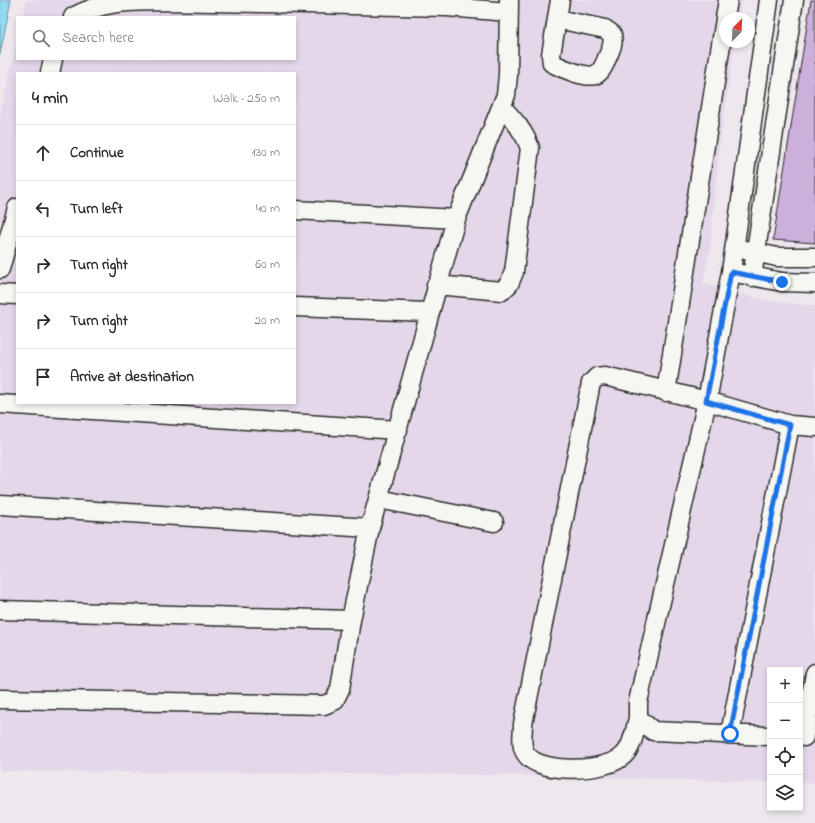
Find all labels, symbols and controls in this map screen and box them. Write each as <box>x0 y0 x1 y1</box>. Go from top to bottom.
north arrow <box>719 12 755 48</box>
search box <box>16 16 296 60</box>
icon: search <box>30 27 52 49</box>
text: Search here <box>62 27 134 49</box>
text: 4 min <box>32 86 68 111</box>
text: Walk · 250 m <box>213 89 280 108</box>
icon: ahead <box>32 142 54 164</box>
text: Continue <box>70 142 124 164</box>
text: 130 m <box>252 143 280 162</box>
icon: left <box>32 198 54 220</box>
text: Turn left <box>70 198 123 220</box>
text: 40 m <box>256 199 280 218</box>
icon: right <box>32 254 54 276</box>
text: Turn right <box>70 254 128 276</box>
text: 60 m <box>255 255 280 274</box>
route end <box>773 273 791 291</box>
icon: right <box>32 310 54 332</box>
text: Turn right <box>70 310 128 332</box>
text: 20 m <box>255 311 280 330</box>
icon: arrive <box>32 366 54 388</box>
text: Arrive at destination <box>70 366 194 388</box>
map controls <box>767 667 803 811</box>
button: + <box>767 667 803 703</box>
button: − <box>767 703 803 739</box>
route start <box>721 725 739 743</box>
button: locate <box>767 739 803 775</box>
button: layers <box>767 775 803 811</box>

